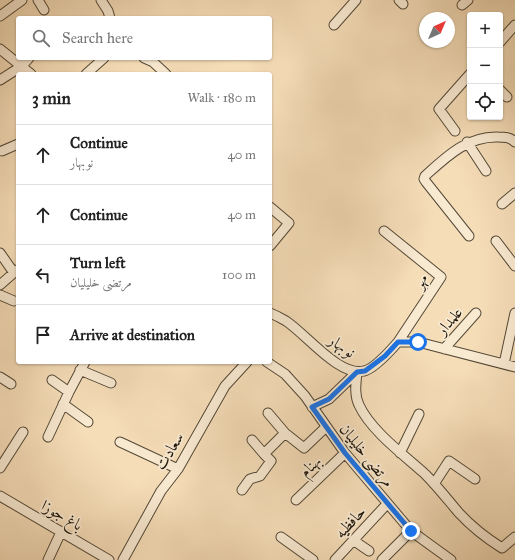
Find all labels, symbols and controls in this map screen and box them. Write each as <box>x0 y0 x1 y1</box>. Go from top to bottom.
north arrow <box>419 12 455 48</box>
map controls <box>467 12 503 120</box>
button: + <box>467 12 503 48</box>
search box <box>16 16 272 60</box>
icon: search <box>30 27 52 49</box>
text: Search here <box>62 29 133 47</box>
button: − <box>467 48 503 84</box>
button: locate <box>467 84 503 120</box>
text: 3 min <box>32 88 71 109</box>
text: Walk · 180 m <box>187 90 256 106</box>
text: Continue <box>70 134 128 152</box>
icon: ahead <box>32 144 54 166</box>
text: 40 m <box>227 147 256 163</box>
text: نوبهار <box>70 155 93 171</box>
icon: ahead <box>32 204 54 226</box>
text: Continue <box>70 206 128 224</box>
text: 40 m <box>227 207 256 223</box>
text: Turn left <box>70 254 126 272</box>
icon: left <box>32 264 54 286</box>
text: 100 m <box>222 267 256 283</box>
street label: مهر <box>407 270 433 294</box>
text: مرتضی خلیلیان <box>70 275 132 291</box>
street label: علمدار <box>430 303 466 340</box>
icon: arrive <box>32 324 54 346</box>
text: Arrive at destination <box>70 326 195 344</box>
street label: نوبهار <box>323 329 359 363</box>
route start <box>409 333 427 351</box>
street label: مرتضی خلیلیان <box>334 419 398 492</box>
street label: سعادت <box>150 429 188 473</box>
street label: بهنام <box>295 451 328 485</box>
street label: باغ جوزا <box>36 496 86 538</box>
street label: حافظیه <box>330 502 370 542</box>
route end <box>402 522 420 540</box>

